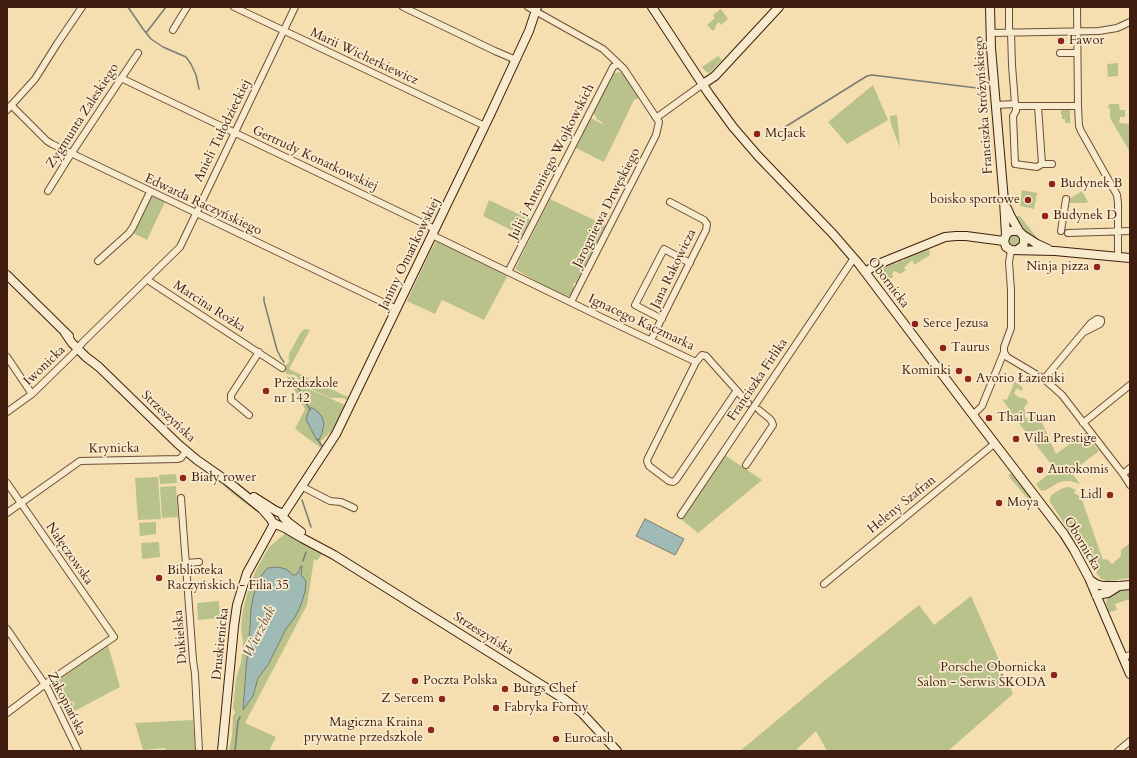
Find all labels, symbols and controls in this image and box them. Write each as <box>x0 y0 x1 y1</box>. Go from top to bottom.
street label: Marii Wicherkiewicz <box>307 25 421 89</box>
place label: Fawor <box>1069 33 1104 49</box>
street label: Franciszka Stróżyńskiego <box>971 35 997 175</box>
marker: Fawor <box>1056 36 1066 46</box>
street label: Zygmunta Zaleskiego <box>43 61 123 171</box>
street label: Anieli Tułodzieckiej <box>191 77 255 185</box>
street label: Julii i Antoniego Wojkowskich <box>506 81 598 243</box>
street label: Gertrudy Konatkowskiej <box>250 123 380 195</box>
place label: McJack <box>765 126 806 142</box>
marker: McJack <box>752 129 762 139</box>
street label: Jarogniewa Drwęskiego <box>570 145 644 271</box>
street label: Edwarda Raczyńskiego <box>142 171 264 239</box>
place label: Budynek B <box>1060 176 1122 192</box>
marker: Budynek B <box>1047 179 1057 189</box>
place label: boisko sportowe <box>930 192 1020 208</box>
street label: Janiny Omańkowskiej <box>376 195 444 313</box>
marker: boisko sportowe <box>1023 195 1033 205</box>
place label: Budynek D <box>1053 208 1117 224</box>
marker: Budynek D <box>1040 211 1050 221</box>
street label: Jana Rakowicza <box>648 227 700 311</box>
street label: Obornicka <box>864 255 912 311</box>
place label: Ninja pizza <box>1026 259 1089 275</box>
marker: Ninja pizza <box>1092 262 1102 272</box>
street label: Marcina Rożka <box>170 278 248 336</box>
street label: Ignacego Kaczmarka <box>585 292 697 354</box>
place label: Serce Jezusa <box>923 316 989 332</box>
marker: Serce Jezusa <box>910 319 920 329</box>
street label: Franciszka Firlika <box>725 336 791 424</box>
place label: Taurus <box>951 340 990 356</box>
street label: Iwonicka <box>21 343 69 389</box>
marker: Taurus <box>938 343 948 353</box>
place label: Kominki <box>902 363 951 379</box>
marker: Kominki <box>954 366 964 376</box>
place label: Avorio Łazienki <box>976 371 1065 387</box>
marker: Avorio Łazienki <box>963 374 973 384</box>
place label: Przedszkole nr 142 <box>274 376 338 407</box>
marker: Przedszkole nr 142 <box>261 386 271 396</box>
street label: Strzeszyńska <box>138 388 198 446</box>
place label: Thai Tuan <box>997 410 1056 426</box>
marker: Thai Tuan <box>984 413 994 423</box>
place label: Villa Prestige <box>1024 431 1097 447</box>
marker: Villa Prestige <box>1011 434 1021 444</box>
street label: Krynicka <box>88 441 140 457</box>
place label: Autokomis <box>1048 462 1108 478</box>
marker: Autokomis <box>1035 465 1045 475</box>
place label: Biały rower <box>191 470 256 486</box>
marker: Biały rower <box>178 473 188 483</box>
street label: Heleny Szafran <box>865 473 939 537</box>
place label: Lidl <box>1080 487 1102 503</box>
marker: Lidl <box>1105 490 1115 500</box>
place label: Moya <box>1007 495 1039 511</box>
marker: Moya <box>994 498 1004 508</box>
street label: Obornicka <box>1060 514 1104 574</box>
street label: Nałęczowska <box>42 520 96 588</box>
place label: Biblioteka Raczyńskich - Filia 35 <box>167 563 289 594</box>
marker: Biblioteka Raczyńskich - Filia 35 <box>154 573 164 583</box>
water label: Wierzbak <box>240 604 280 660</box>
street label: Druskienicka <box>209 607 233 681</box>
street label: Dukielska <box>171 609 191 665</box>
street label: Strzeszyńska <box>450 609 516 659</box>
place label: Porsche Obornicka Salon - Serwis ŠKODA <box>917 660 1046 691</box>
street label: Zakopiańska <box>43 670 89 738</box>
marker: Porsche Obornicka Salon - Serwis ŠKODA <box>1049 670 1059 680</box>
place label: Poczta Polska <box>423 673 498 689</box>
marker: Poczta Polska <box>410 676 420 686</box>
place label: Burgs Chef <box>513 681 576 697</box>
marker: Burgs Chef <box>500 684 510 694</box>
place label: Z Sercem <box>381 691 434 707</box>
marker: Z Sercem <box>437 694 447 704</box>
place label: Fabryka Formy <box>504 700 589 716</box>
marker: Fabryka Formy <box>491 703 501 713</box>
place label: Magiczna Kraina prywatne przedszkole <box>304 715 423 746</box>
marker: Magiczna Kraina prywatne przedszkole <box>426 725 436 735</box>
place label: Eurocash <box>564 731 614 747</box>
marker: Eurocash <box>551 734 561 744</box>

